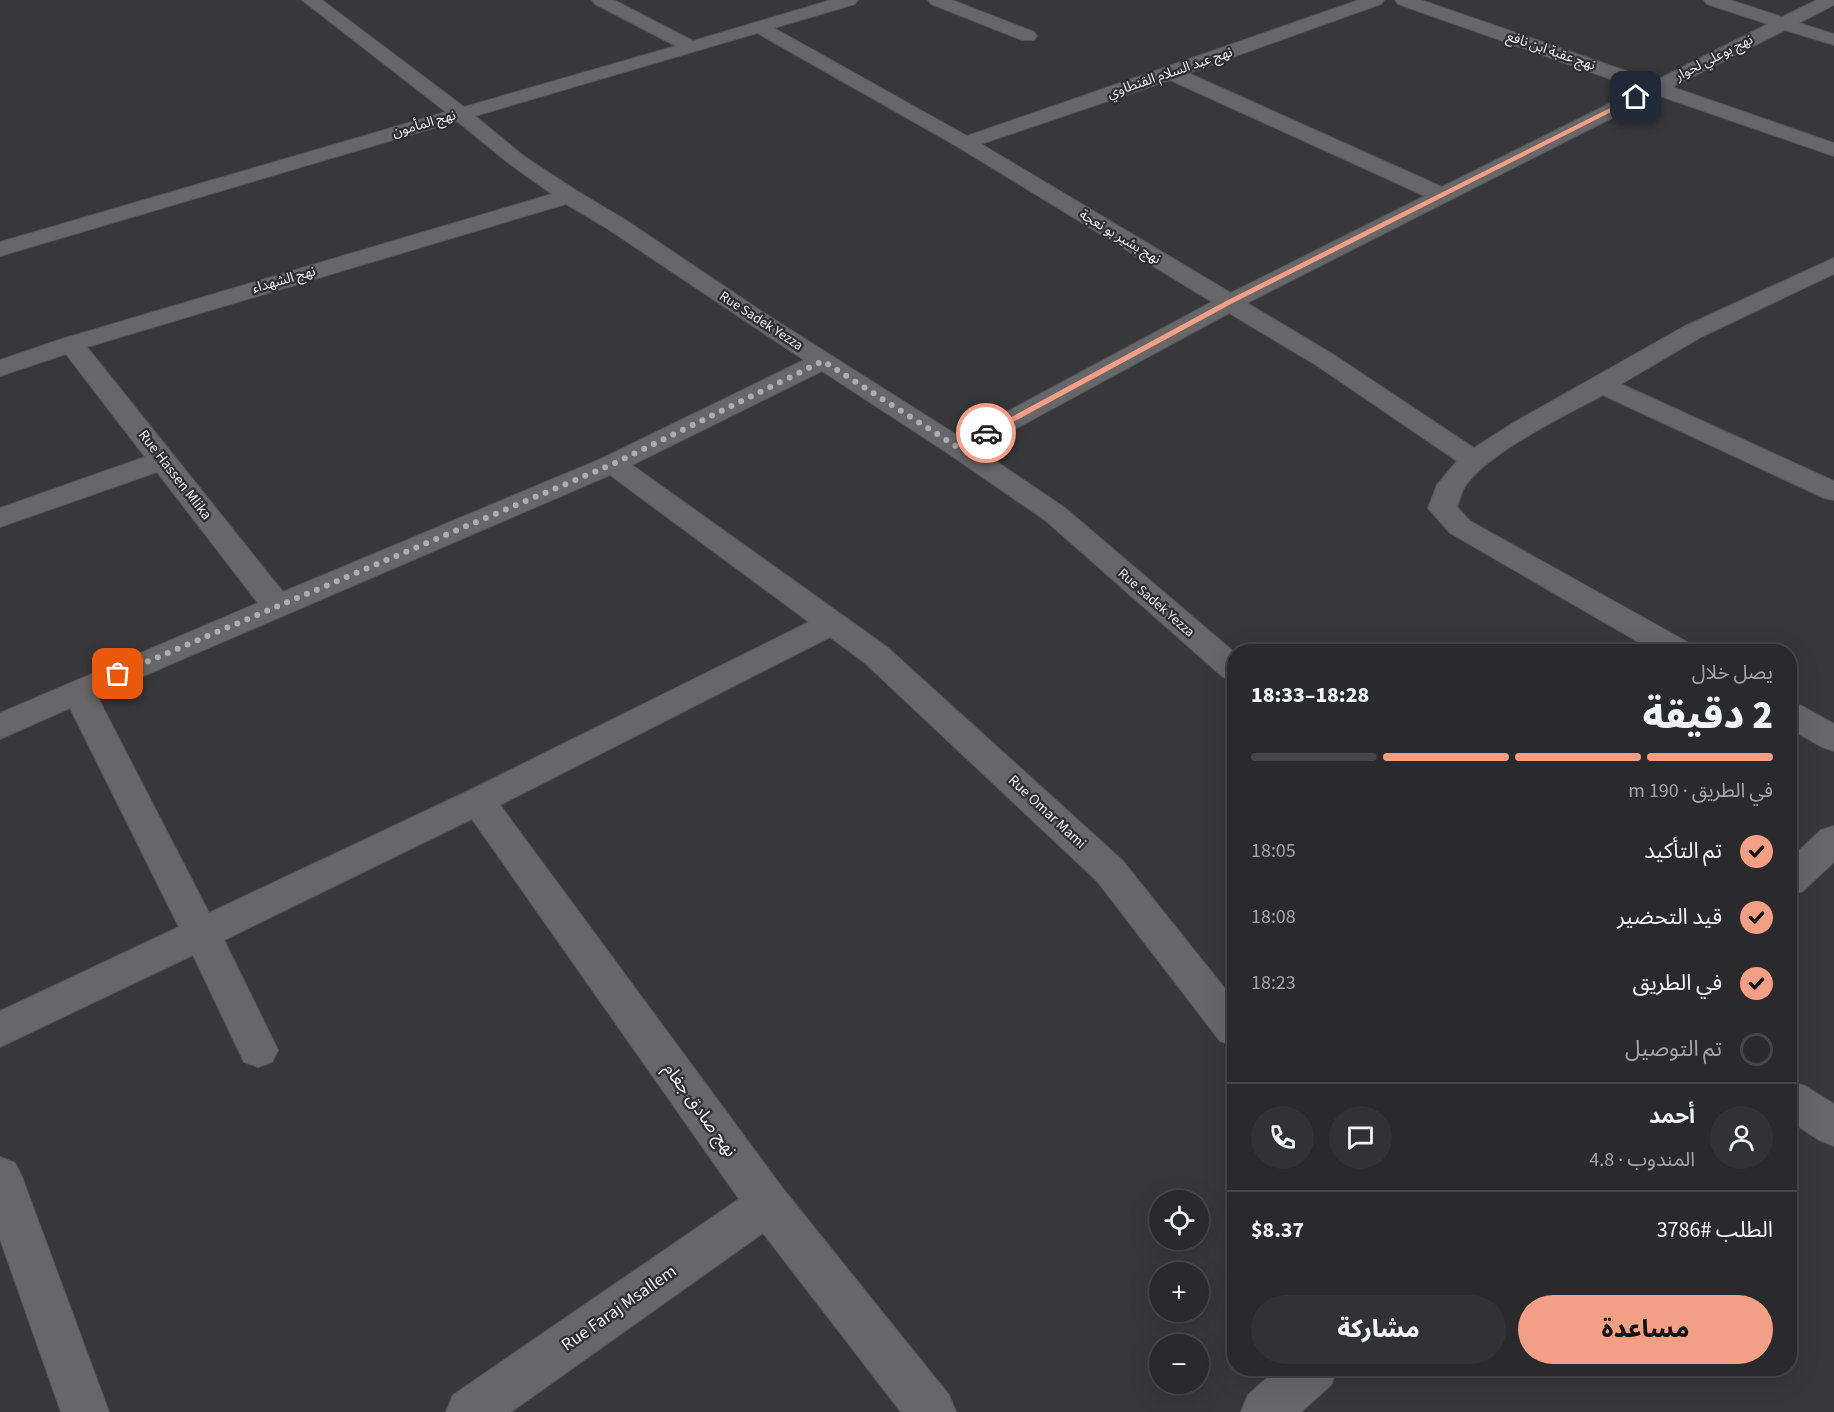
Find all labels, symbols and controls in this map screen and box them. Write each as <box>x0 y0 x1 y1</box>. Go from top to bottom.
street label: نهج عقبة ابن نافع <box>1504 26 1598 76</box>
street label: نهج بوعلي لحوار <box>1671 30 1757 87</box>
street label: نهج عبد السلام القنطاوي <box>1105 42 1236 104</box>
pin <box>1610 71 1661 122</box>
icon: home <box>1619 80 1652 113</box>
street label: نهج المأمون <box>390 105 458 143</box>
street label: نهج بشير بو نعجة <box>1075 205 1165 269</box>
street label: نهج الشهداء <box>250 261 318 299</box>
street label: Rue Sadek Yezza <box>715 286 807 356</box>
courier <box>956 403 1016 463</box>
icon: car <box>970 417 1003 450</box>
street label: Rue Hassen Mlika <box>133 426 217 524</box>
street label: Rue Sadek Yezza <box>1113 564 1199 642</box>
pin <box>92 648 143 699</box>
icon: bag <box>101 657 134 690</box>
text: يصل خلال <box>1692 659 1773 687</box>
text: 18:28–18:33 <box>1251 679 1369 711</box>
text: 2 دقيقة <box>1643 688 1773 744</box>
street label: Rue Omar Mami <box>1003 770 1091 854</box>
text: في الطريق · 190 m <box>1628 777 1773 805</box>
text: تم التأكيد <box>1644 835 1722 867</box>
icon: check <box>1740 835 1773 868</box>
text: 18:05 <box>1251 837 1296 865</box>
text: قيد التحضير <box>1617 901 1722 933</box>
icon: check <box>1740 901 1773 934</box>
text: 18:08 <box>1251 903 1296 931</box>
text: في الطريق <box>1633 967 1722 999</box>
icon: check <box>1740 967 1773 1000</box>
text: 18:23 <box>1251 969 1296 997</box>
text: تم التوصيل <box>1625 1033 1722 1065</box>
street label: نهج صادق جغام <box>657 1058 743 1163</box>
text: أحمد <box>1649 1100 1695 1132</box>
button: phone <box>1251 1106 1314 1169</box>
button: chat <box>1329 1106 1392 1169</box>
button: person <box>1710 1106 1773 1169</box>
text: المندوب · 4.8 <box>1589 1146 1695 1174</box>
map controls <box>1149 1190 1209 1394</box>
button: locate <box>1149 1190 1209 1250</box>
text: $8.37 <box>1251 1214 1304 1246</box>
text: الطلب #3786 <box>1657 1214 1773 1246</box>
street label: Rue Faraj Msallem <box>556 1259 682 1357</box>
button: + <box>1149 1262 1209 1322</box>
button: مشاركة <box>1251 1295 1506 1364</box>
button: مساعدة <box>1518 1295 1773 1364</box>
button: − <box>1149 1334 1209 1394</box>

